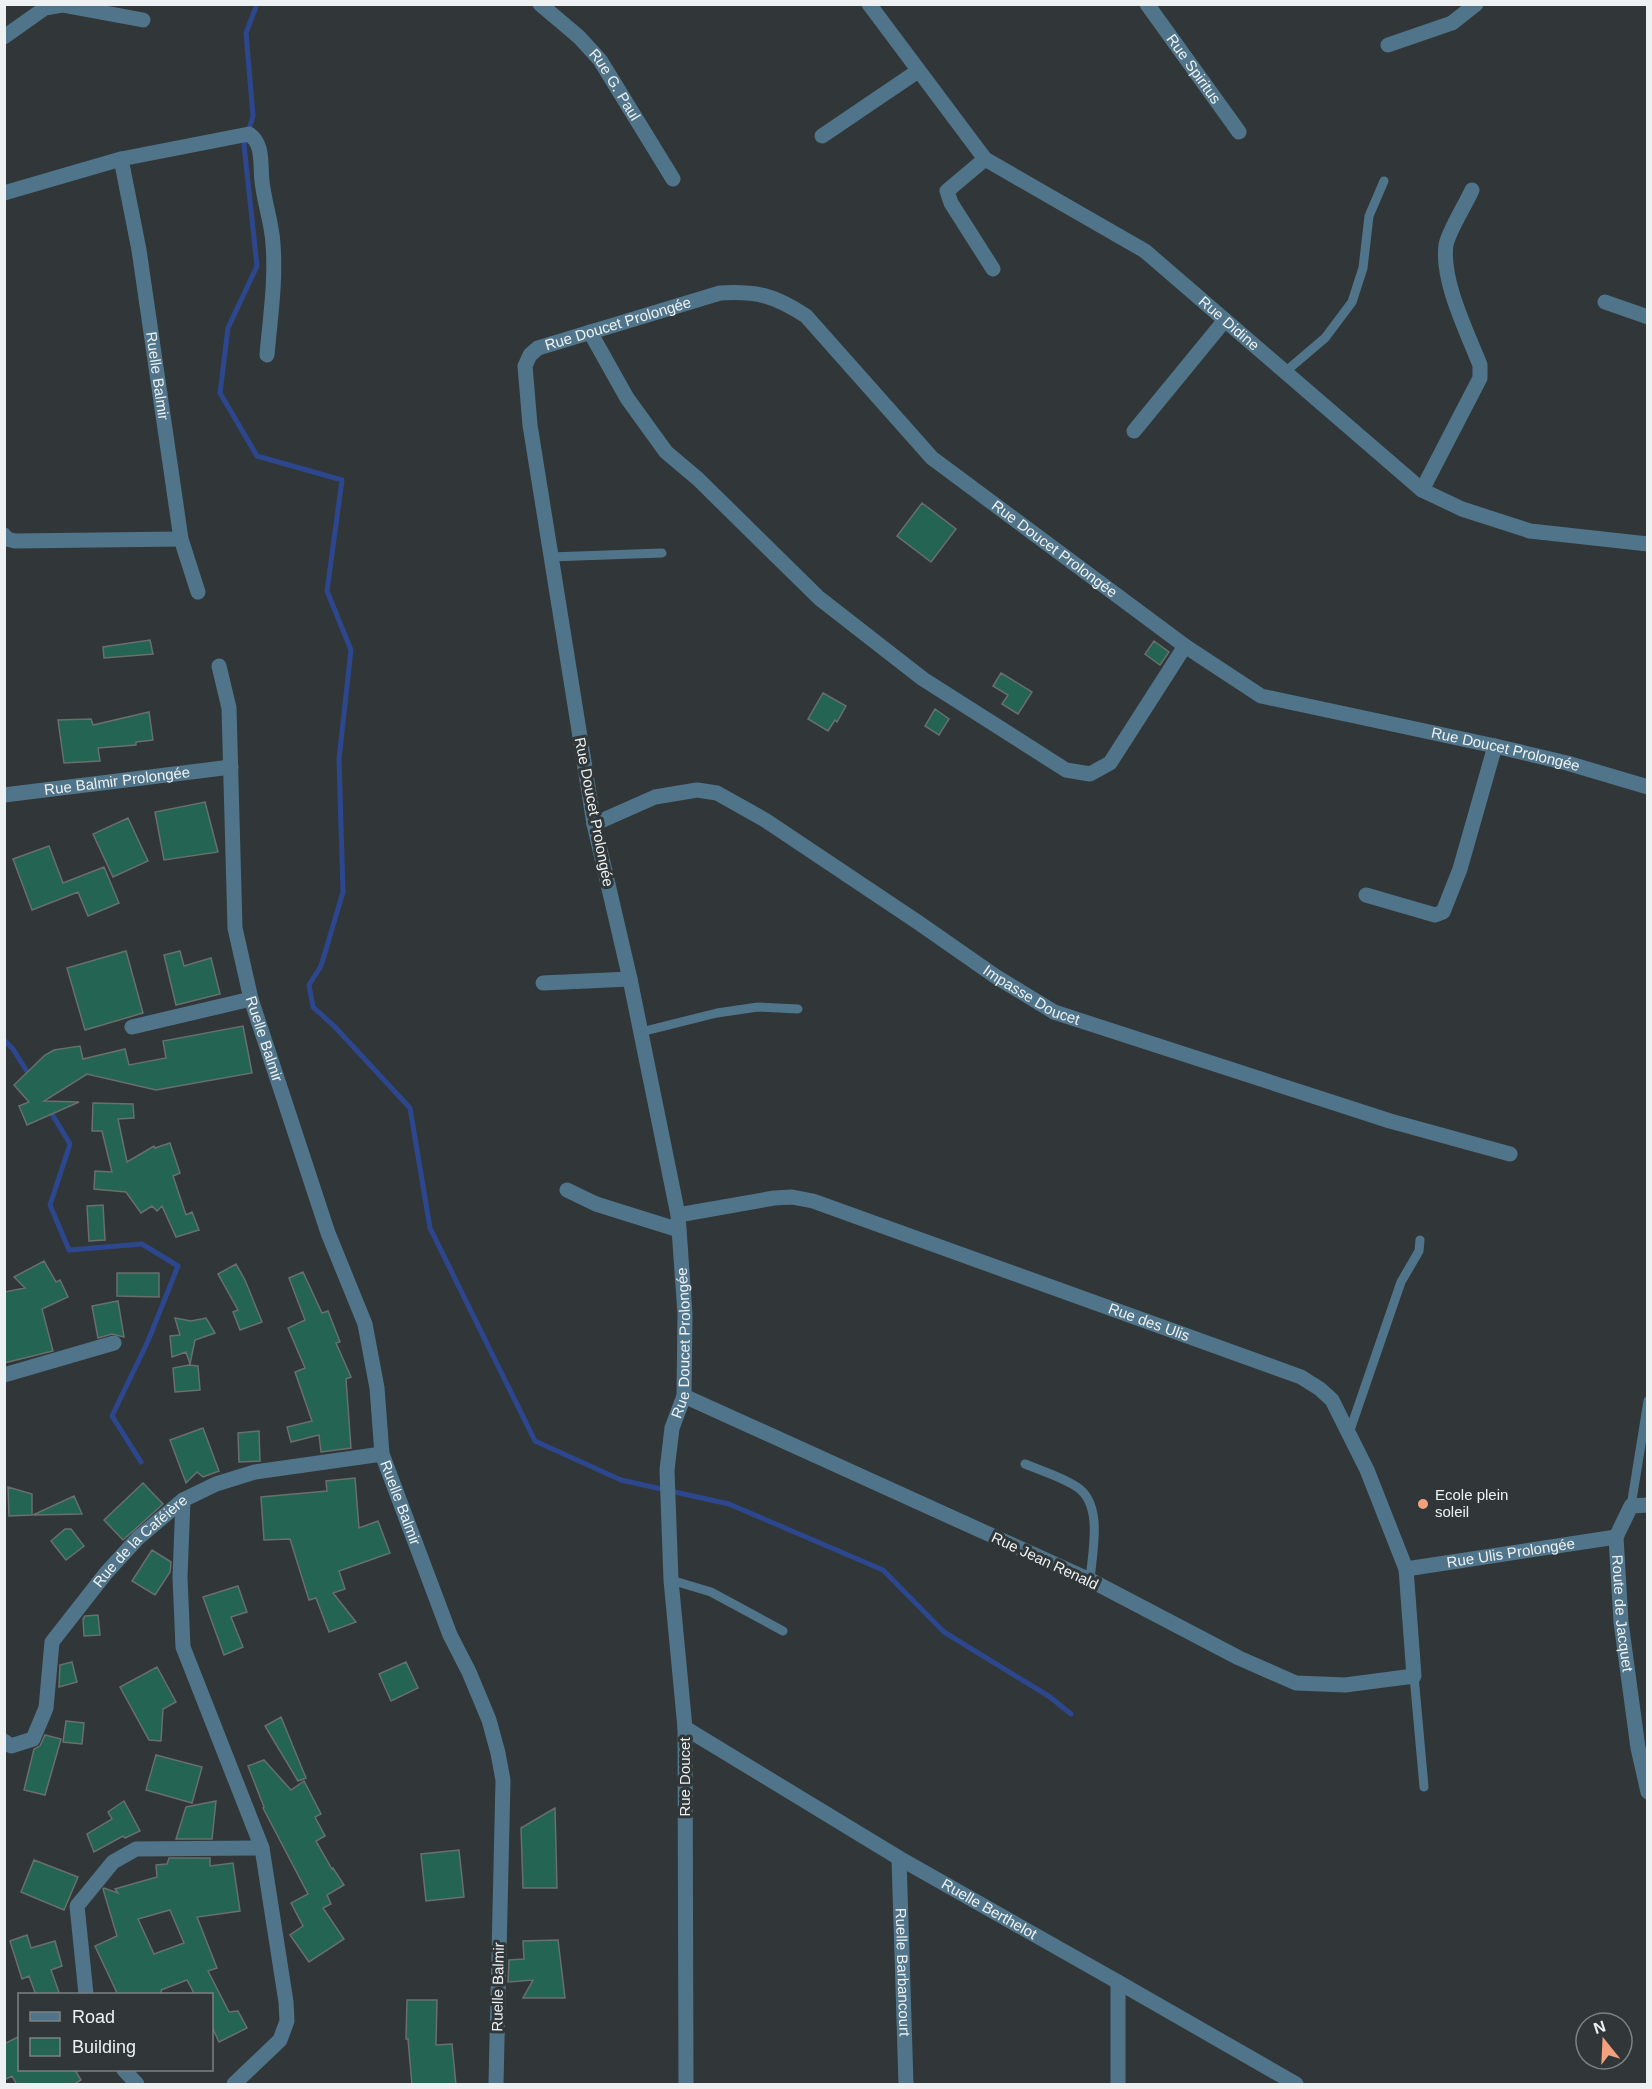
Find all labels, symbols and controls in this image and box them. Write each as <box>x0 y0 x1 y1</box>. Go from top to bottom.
street label: Rue Spiritus <box>1163 31 1225 107</box>
street label: Rue G. Paul <box>586 45 644 124</box>
street label: Rue Didine <box>1196 292 1263 354</box>
street label: Rue Doucet Prolongée <box>543 293 693 353</box>
street label: Ruelle Balmir <box>143 330 173 421</box>
street label: Rue Doucet Prolongée <box>989 496 1121 601</box>
street label: Rue Doucet Prolongée <box>1430 724 1582 774</box>
street label: Rue Doucet Prolongée <box>572 736 617 888</box>
street label: Rue Balmir Prolongée <box>43 763 191 798</box>
street label: Impasse Doucet <box>980 961 1083 1028</box>
street label: Ruelle Balmir <box>243 994 287 1084</box>
street label: Rue Doucet Prolongée <box>667 1267 693 1420</box>
street label: Rue des Ulis <box>1106 1299 1192 1344</box>
street label: Ruelle Balmir <box>377 1458 424 1547</box>
place label: Ecole plein soleil <box>1435 1486 1508 1520</box>
street label: Rue de la Caféière <box>89 1491 191 1590</box>
marker: Ecole plein soleil <box>1416 1497 1430 1511</box>
street label: Rue Jean Renald <box>989 1528 1101 1593</box>
street label: Rue Ulis Prolongée <box>1446 1534 1576 1571</box>
street label: Route de Jacquet <box>1609 1554 1637 1674</box>
street label: Rue Doucet <box>676 1737 693 1817</box>
street label: Ruelle Berthelot <box>939 1875 1041 1943</box>
street label: Ruelle Barbancourt <box>893 1907 914 2037</box>
street label: Ruelle Balmir <box>488 1942 507 2032</box>
legend <box>18 1993 213 2071</box>
text: Road <box>72 2007 115 2027</box>
north arrow <box>1574 2011 1634 2071</box>
text: N <box>1591 2017 1608 2037</box>
text: Building <box>72 2037 136 2057</box>

